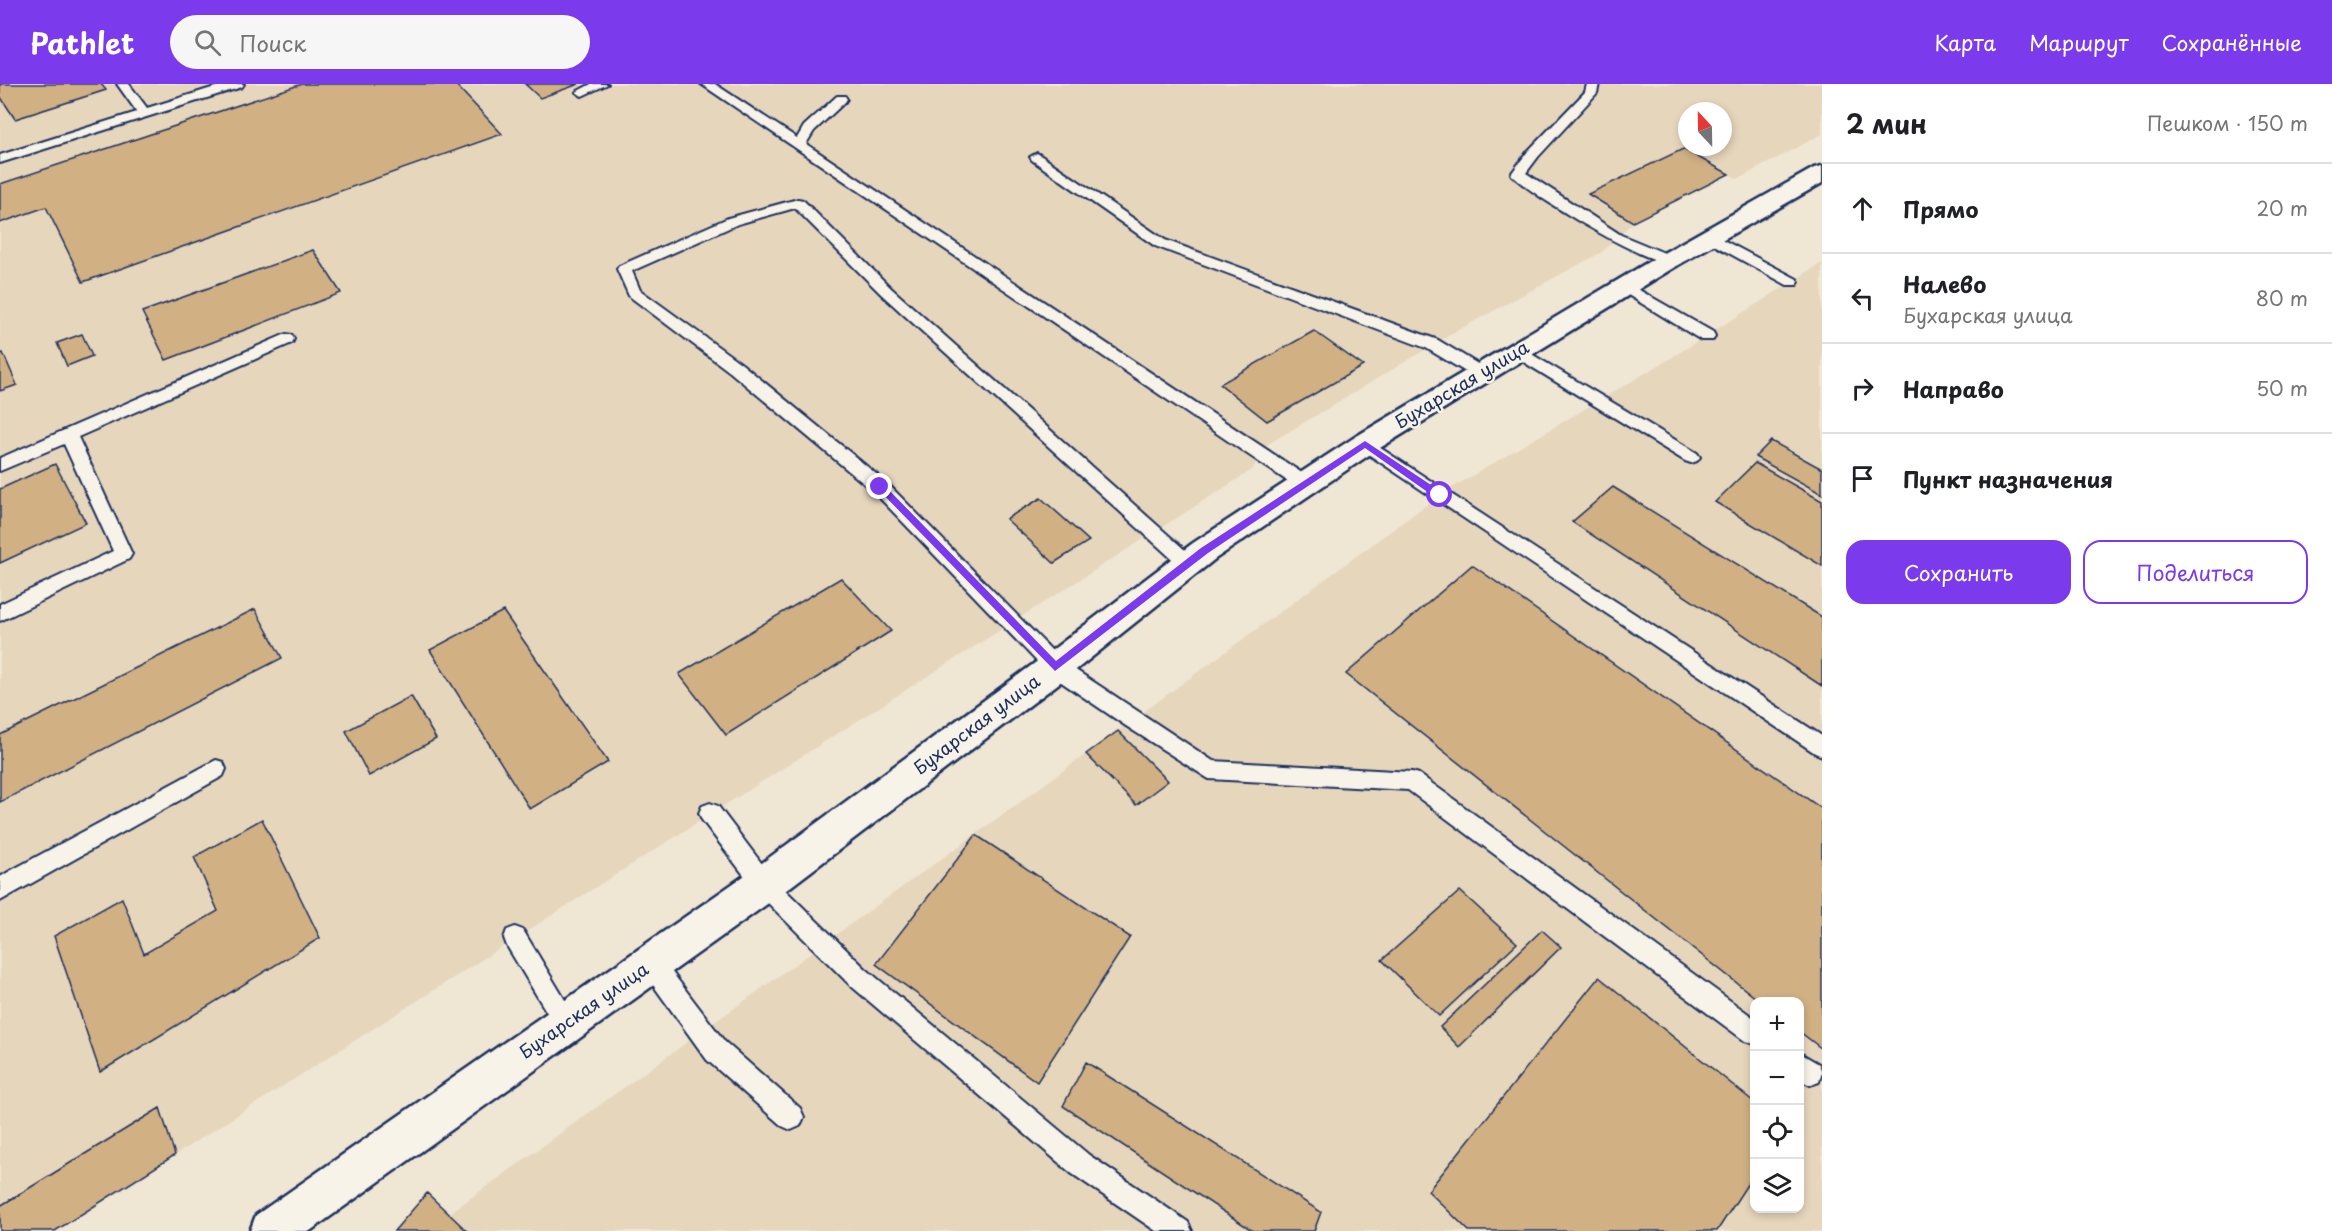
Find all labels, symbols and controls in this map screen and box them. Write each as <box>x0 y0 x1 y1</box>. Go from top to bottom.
search box <box>170 15 590 69</box>
text: Pathlet <box>30 21 134 64</box>
icon: search <box>191 26 224 59</box>
text: Поиск <box>239 26 306 59</box>
text: Карта <box>1935 26 1996 58</box>
text: Маршрут <box>2029 26 2129 58</box>
text: Сохранённые <box>2162 26 2302 58</box>
north arrow <box>1678 102 1732 156</box>
text: 2 мин <box>1846 104 1927 143</box>
text: Пешком · 150 m <box>2147 108 2308 138</box>
icon: ahead <box>1846 192 1879 225</box>
text: Прямо <box>1903 192 1978 225</box>
text: 20 m <box>2256 193 2308 223</box>
text: Налево <box>1903 267 1986 300</box>
icon: left <box>1846 282 1879 315</box>
text: 80 m <box>2256 283 2308 313</box>
text: Бухарская улица <box>1903 300 2073 330</box>
street label: Бухарская улица <box>1389 332 1534 435</box>
icon: right <box>1846 372 1879 405</box>
text: Направо <box>1903 372 2004 405</box>
text: 50 m <box>2256 373 2308 403</box>
icon: arrive <box>1846 462 1879 495</box>
text: Пункт назначения <box>1903 462 2113 495</box>
route end <box>866 473 892 499</box>
route start <box>1426 481 1452 507</box>
button: Сохранить <box>1846 540 2071 604</box>
button: Поделиться <box>2083 540 2308 604</box>
street label: Бухарская улица <box>907 667 1046 781</box>
street label: Бухарская улица <box>513 955 654 1065</box>
map controls <box>1750 997 1804 1213</box>
button: + <box>1750 997 1804 1051</box>
button: − <box>1750 1051 1804 1105</box>
button: locate <box>1750 1105 1804 1159</box>
button: layers <box>1750 1159 1804 1213</box>

